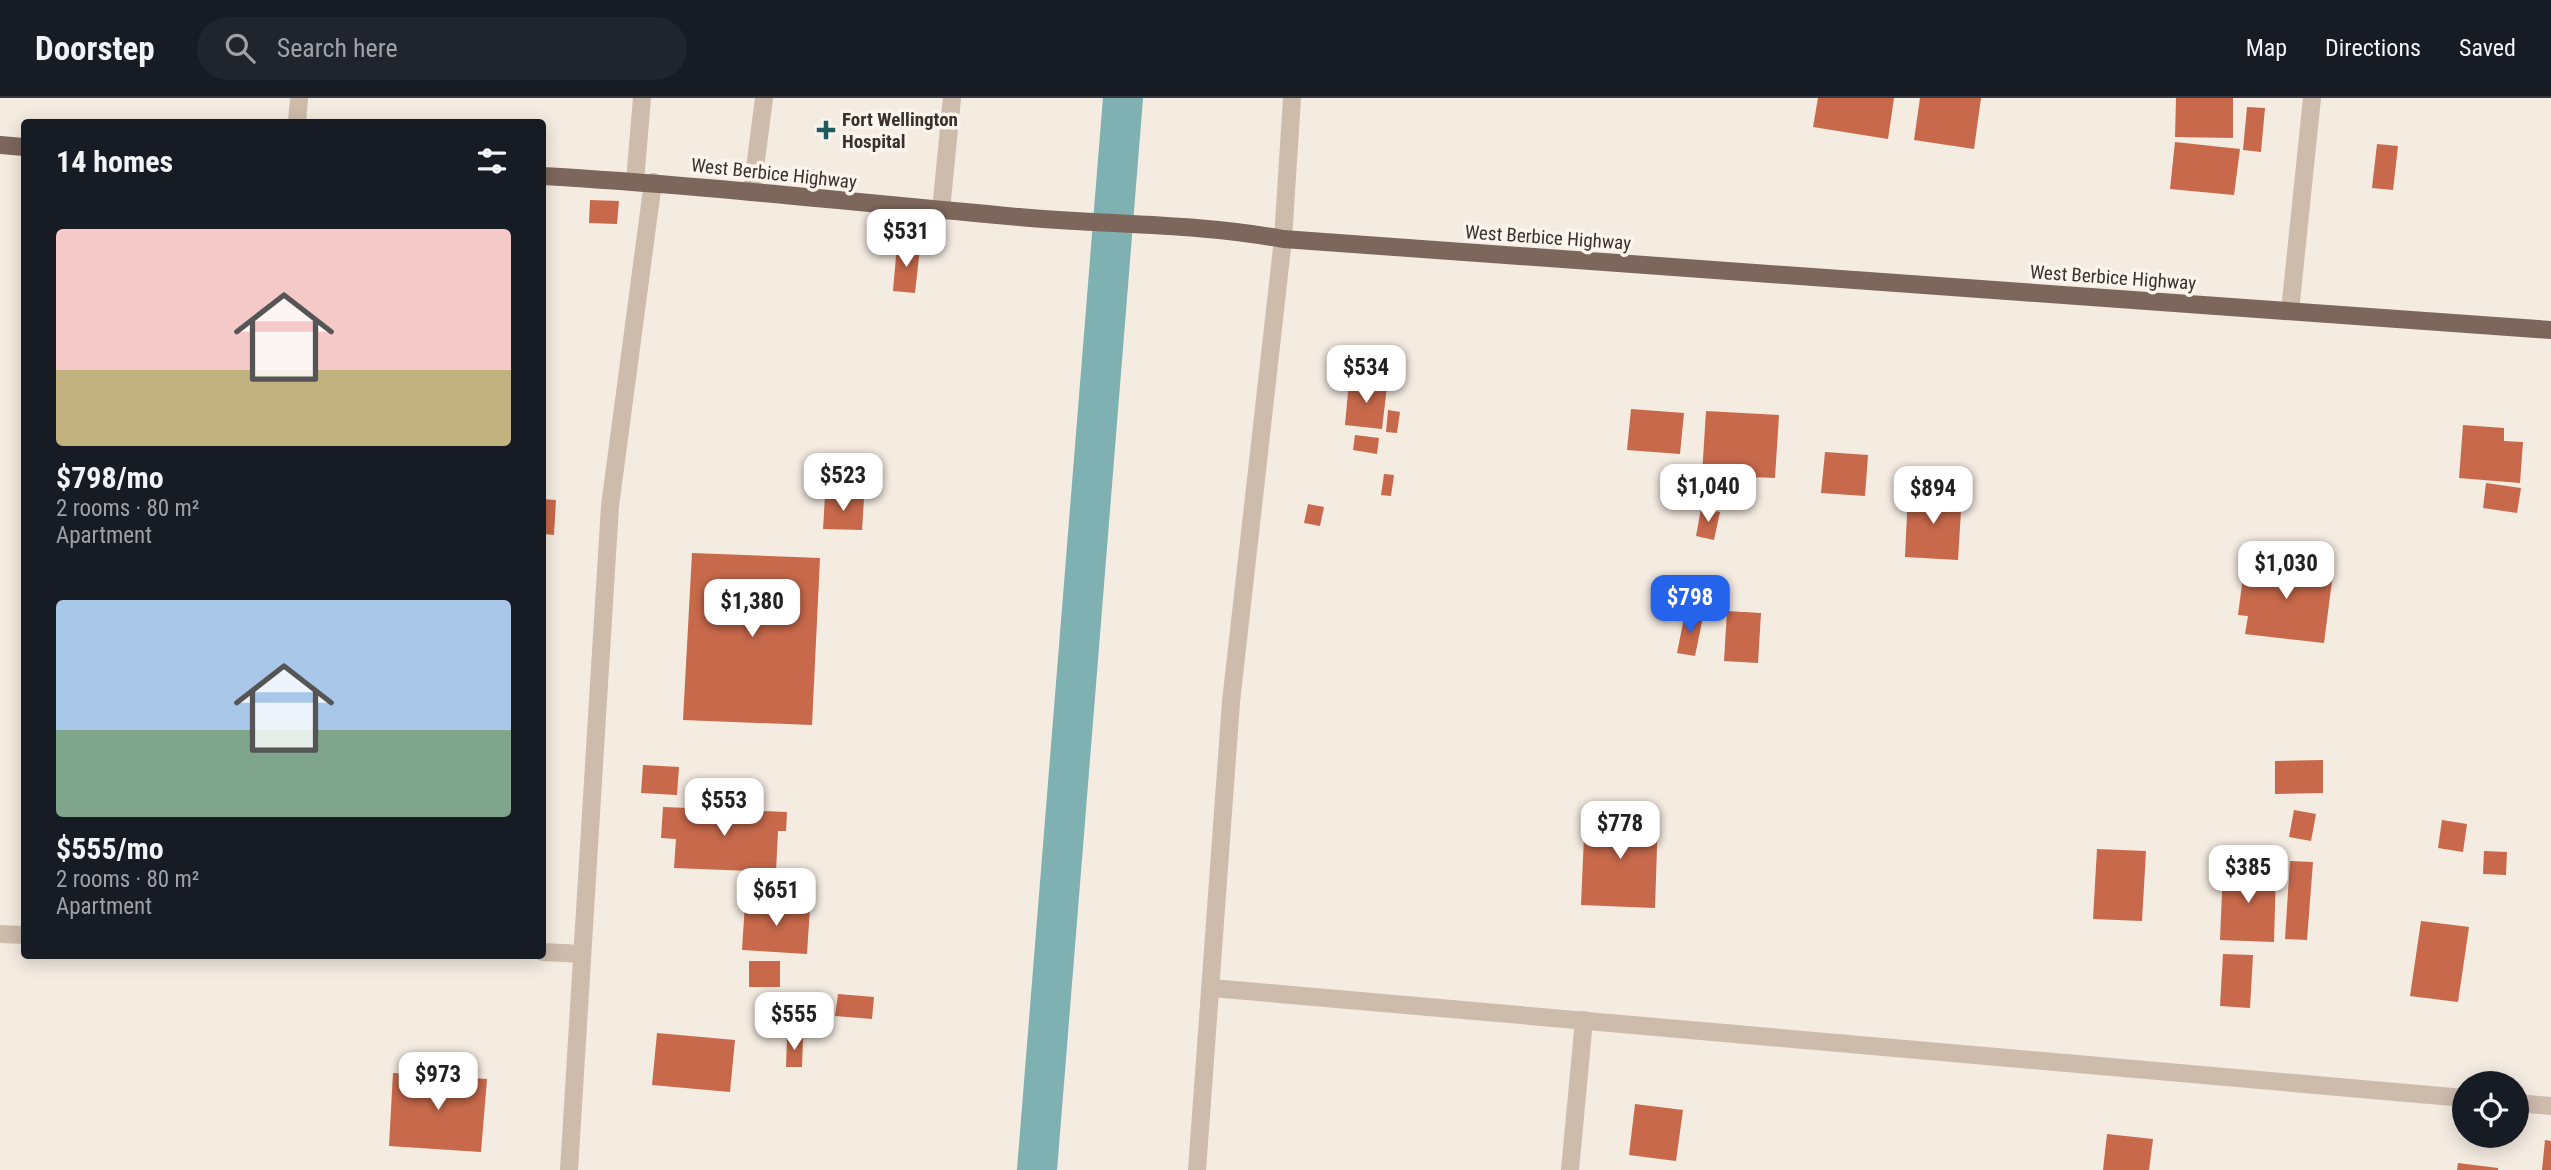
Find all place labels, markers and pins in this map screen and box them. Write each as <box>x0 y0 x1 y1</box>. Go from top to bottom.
place label: Fort Wellington Hospital <box>842 108 958 153</box>
marker: Fort Wellington Hospital <box>816 120 836 140</box>
pin: $531 <box>865 209 947 269</box>
pin: $534 <box>1325 345 1407 405</box>
pin: $523 <box>802 454 884 513</box>
pin: $1,040 <box>1651 464 1765 524</box>
pin: $894 <box>1892 466 1974 526</box>
pin: $1,030 <box>2229 542 2343 601</box>
pin: $798 <box>1649 575 1731 635</box>
pin: $1,380 <box>695 580 809 639</box>
pin: $553 <box>683 778 765 838</box>
pin: $778 <box>1579 802 1661 861</box>
pin: $385 <box>2207 846 2289 905</box>
pin: $651 <box>735 868 817 928</box>
pin: $555 <box>753 992 835 1052</box>
pin: $973 <box>397 1052 479 1112</box>

